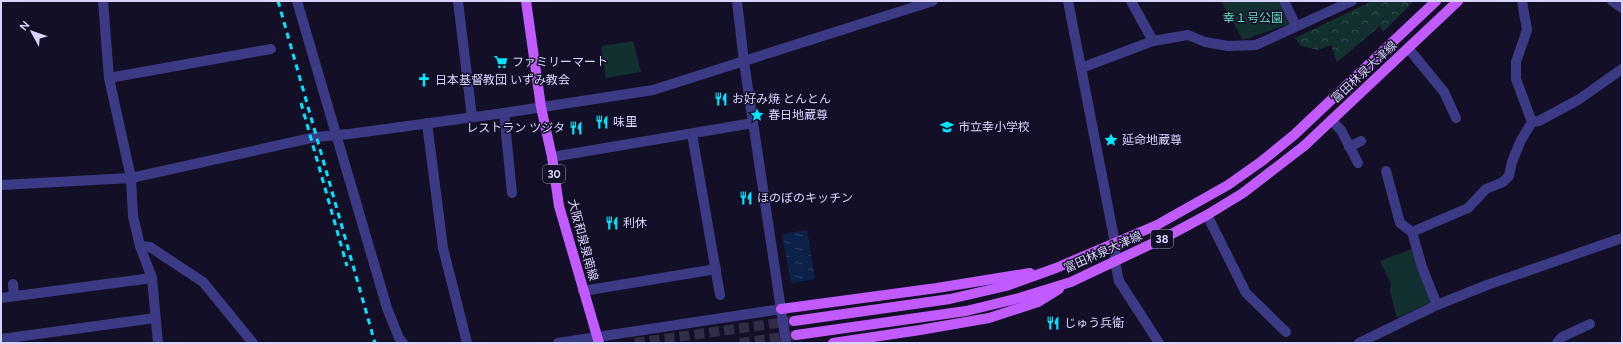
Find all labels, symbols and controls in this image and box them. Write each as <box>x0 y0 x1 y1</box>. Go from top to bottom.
park label: 幸１号公園 <box>1223 11 1283 25</box>
north arrow <box>12 12 52 52</box>
text: N <box>17 18 32 33</box>
street label: 富田林泉大津線 <box>1329 38 1399 106</box>
supermarket icon: ファミリーマート <box>493 54 509 70</box>
place label: ファミリーマート <box>512 55 608 69</box>
church icon: 日本基督教団 いずみ教会 <box>416 72 432 88</box>
place label: 日本基督教団 いずみ教会 <box>435 73 570 87</box>
restaurant icon: お好み焼 とんとん <box>713 91 729 107</box>
place label: お好み焼 とんとん <box>732 92 831 106</box>
place icon: 春日地蔵尊 <box>749 107 765 123</box>
place label: 春日地蔵尊 <box>768 108 828 122</box>
restaurant icon: 味里 <box>594 114 610 130</box>
place label: 味里 <box>613 115 637 129</box>
school or university icon: 市立幸小学校 <box>939 119 955 135</box>
restaurant icon: レストラン ツジタ <box>568 120 584 136</box>
place label: 市立幸小学校 <box>958 120 1030 134</box>
place label: レストラン ツジタ <box>466 121 565 135</box>
place icon: 延命地蔵尊 <box>1103 132 1119 148</box>
place label: 延命地蔵尊 <box>1122 133 1182 147</box>
road number: 30 <box>543 165 565 183</box>
restaurant icon: ほのぼのキッチン <box>738 190 754 206</box>
place label: ほのぼのキッチン <box>757 191 853 205</box>
street label: 大阪和泉泉南線 <box>565 198 601 282</box>
restaurant icon: 利休 <box>604 215 620 231</box>
place label: 利休 <box>623 216 647 230</box>
street label: 富田林泉大津線 <box>1062 229 1144 275</box>
road number: 38 <box>1151 230 1173 248</box>
restaurant icon: じゅう兵衛 <box>1045 315 1061 331</box>
place label: じゅう兵衛 <box>1064 316 1124 330</box>

